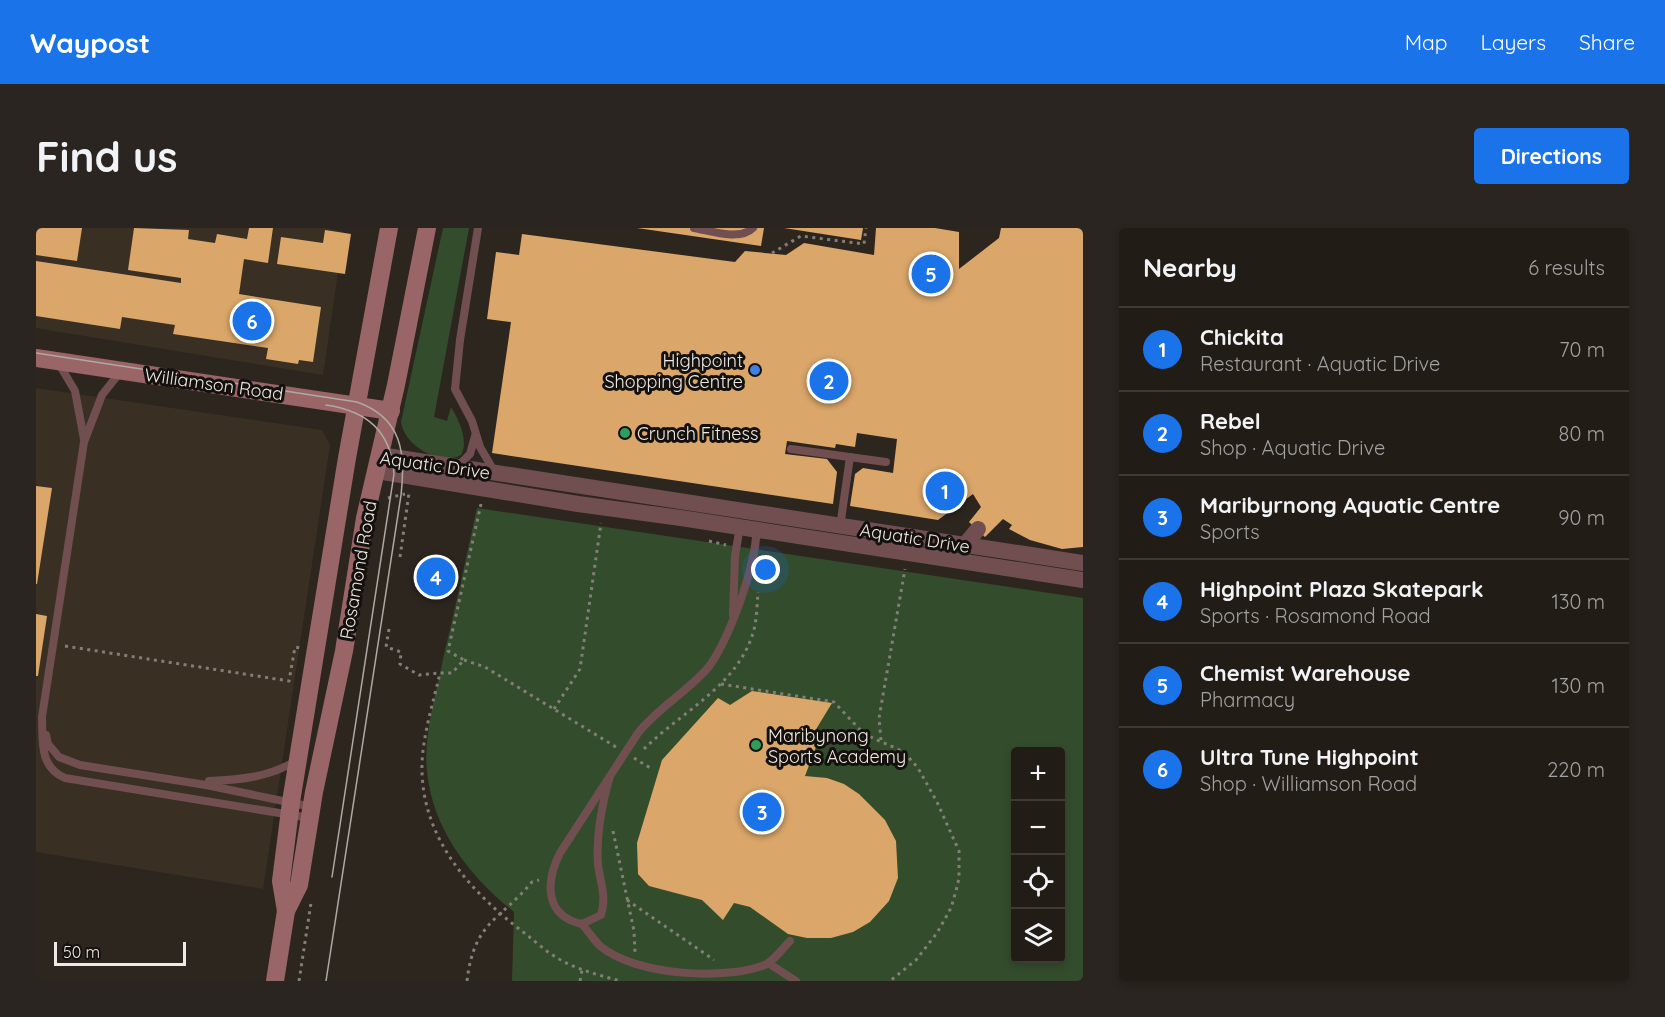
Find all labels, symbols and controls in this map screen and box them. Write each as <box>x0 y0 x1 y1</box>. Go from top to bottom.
text: Waypost <box>30 25 150 60</box>
text: Map <box>1405 29 1448 55</box>
text: Layers <box>1481 29 1546 55</box>
text: Share <box>1579 29 1635 55</box>
button: Directions <box>1474 128 1629 184</box>
text: Find us <box>36 130 178 183</box>
text: Nearby <box>1143 251 1237 284</box>
pin: 5 <box>912 252 950 296</box>
text: 6 results <box>1528 255 1605 280</box>
pin: 6 <box>232 298 272 344</box>
text: Chickita <box>1200 323 1284 351</box>
text: 1 <box>1159 337 1166 362</box>
text: 70 m <box>1559 337 1605 362</box>
place label: Highpoint Shopping Centre <box>604 349 743 393</box>
text: Restaurant · Aquatic Drive <box>1200 351 1440 376</box>
pin: 2 <box>810 358 848 404</box>
street label: Williamson Road <box>143 363 285 405</box>
marker: Highpoint Shopping Centre <box>748 363 762 377</box>
text: Rebel <box>1200 407 1261 435</box>
text: 2 <box>1157 421 1168 446</box>
text: 80 m <box>1559 421 1605 446</box>
place label: Crunch Fitness <box>637 422 758 445</box>
marker: Crunch Fitness <box>618 426 632 440</box>
text: Shop · Aquatic Drive <box>1200 435 1385 460</box>
street label: Aquatic Drive <box>378 446 492 484</box>
pin: 1 <box>926 468 964 514</box>
text: Maribyrnong Aquatic Centre <box>1200 491 1500 519</box>
street label: Rosamond Road <box>334 499 382 641</box>
text: 3 <box>1157 505 1168 530</box>
text: 90 m <box>1558 505 1605 530</box>
street label: Aquatic Drive <box>858 518 972 558</box>
text: Sports <box>1200 519 1260 544</box>
pin: 4 <box>416 554 456 600</box>
your location <box>751 555 780 584</box>
text: Highpoint Plaza Skatepark <box>1200 575 1484 603</box>
text: 4 <box>1157 589 1168 614</box>
text: 130 m <box>1552 589 1605 614</box>
text: Sports · Rosamond Road <box>1200 603 1431 628</box>
text: Chemist Warehouse <box>1200 659 1410 687</box>
text: 5 <box>1157 673 1168 698</box>
text: 130 m <box>1552 673 1605 698</box>
text: Pharmacy <box>1200 687 1295 712</box>
place label: Maribynong Sports Academy <box>768 724 906 768</box>
marker: Maribynong Sports Academy <box>749 738 763 752</box>
text: Ultra Tune Highpoint <box>1200 743 1419 771</box>
map controls <box>1011 747 1065 963</box>
button: + <box>1011 747 1065 801</box>
text: 6 <box>1157 757 1168 782</box>
text: 220 m <box>1547 757 1605 782</box>
text: Shop · Williamson Road <box>1200 771 1417 796</box>
pin: 3 <box>742 790 782 834</box>
button: − <box>1011 801 1065 855</box>
button: locate <box>1011 855 1065 909</box>
button: layers <box>1011 909 1065 963</box>
scale bar <box>54 939 186 966</box>
text: 50 m <box>63 942 100 962</box>

